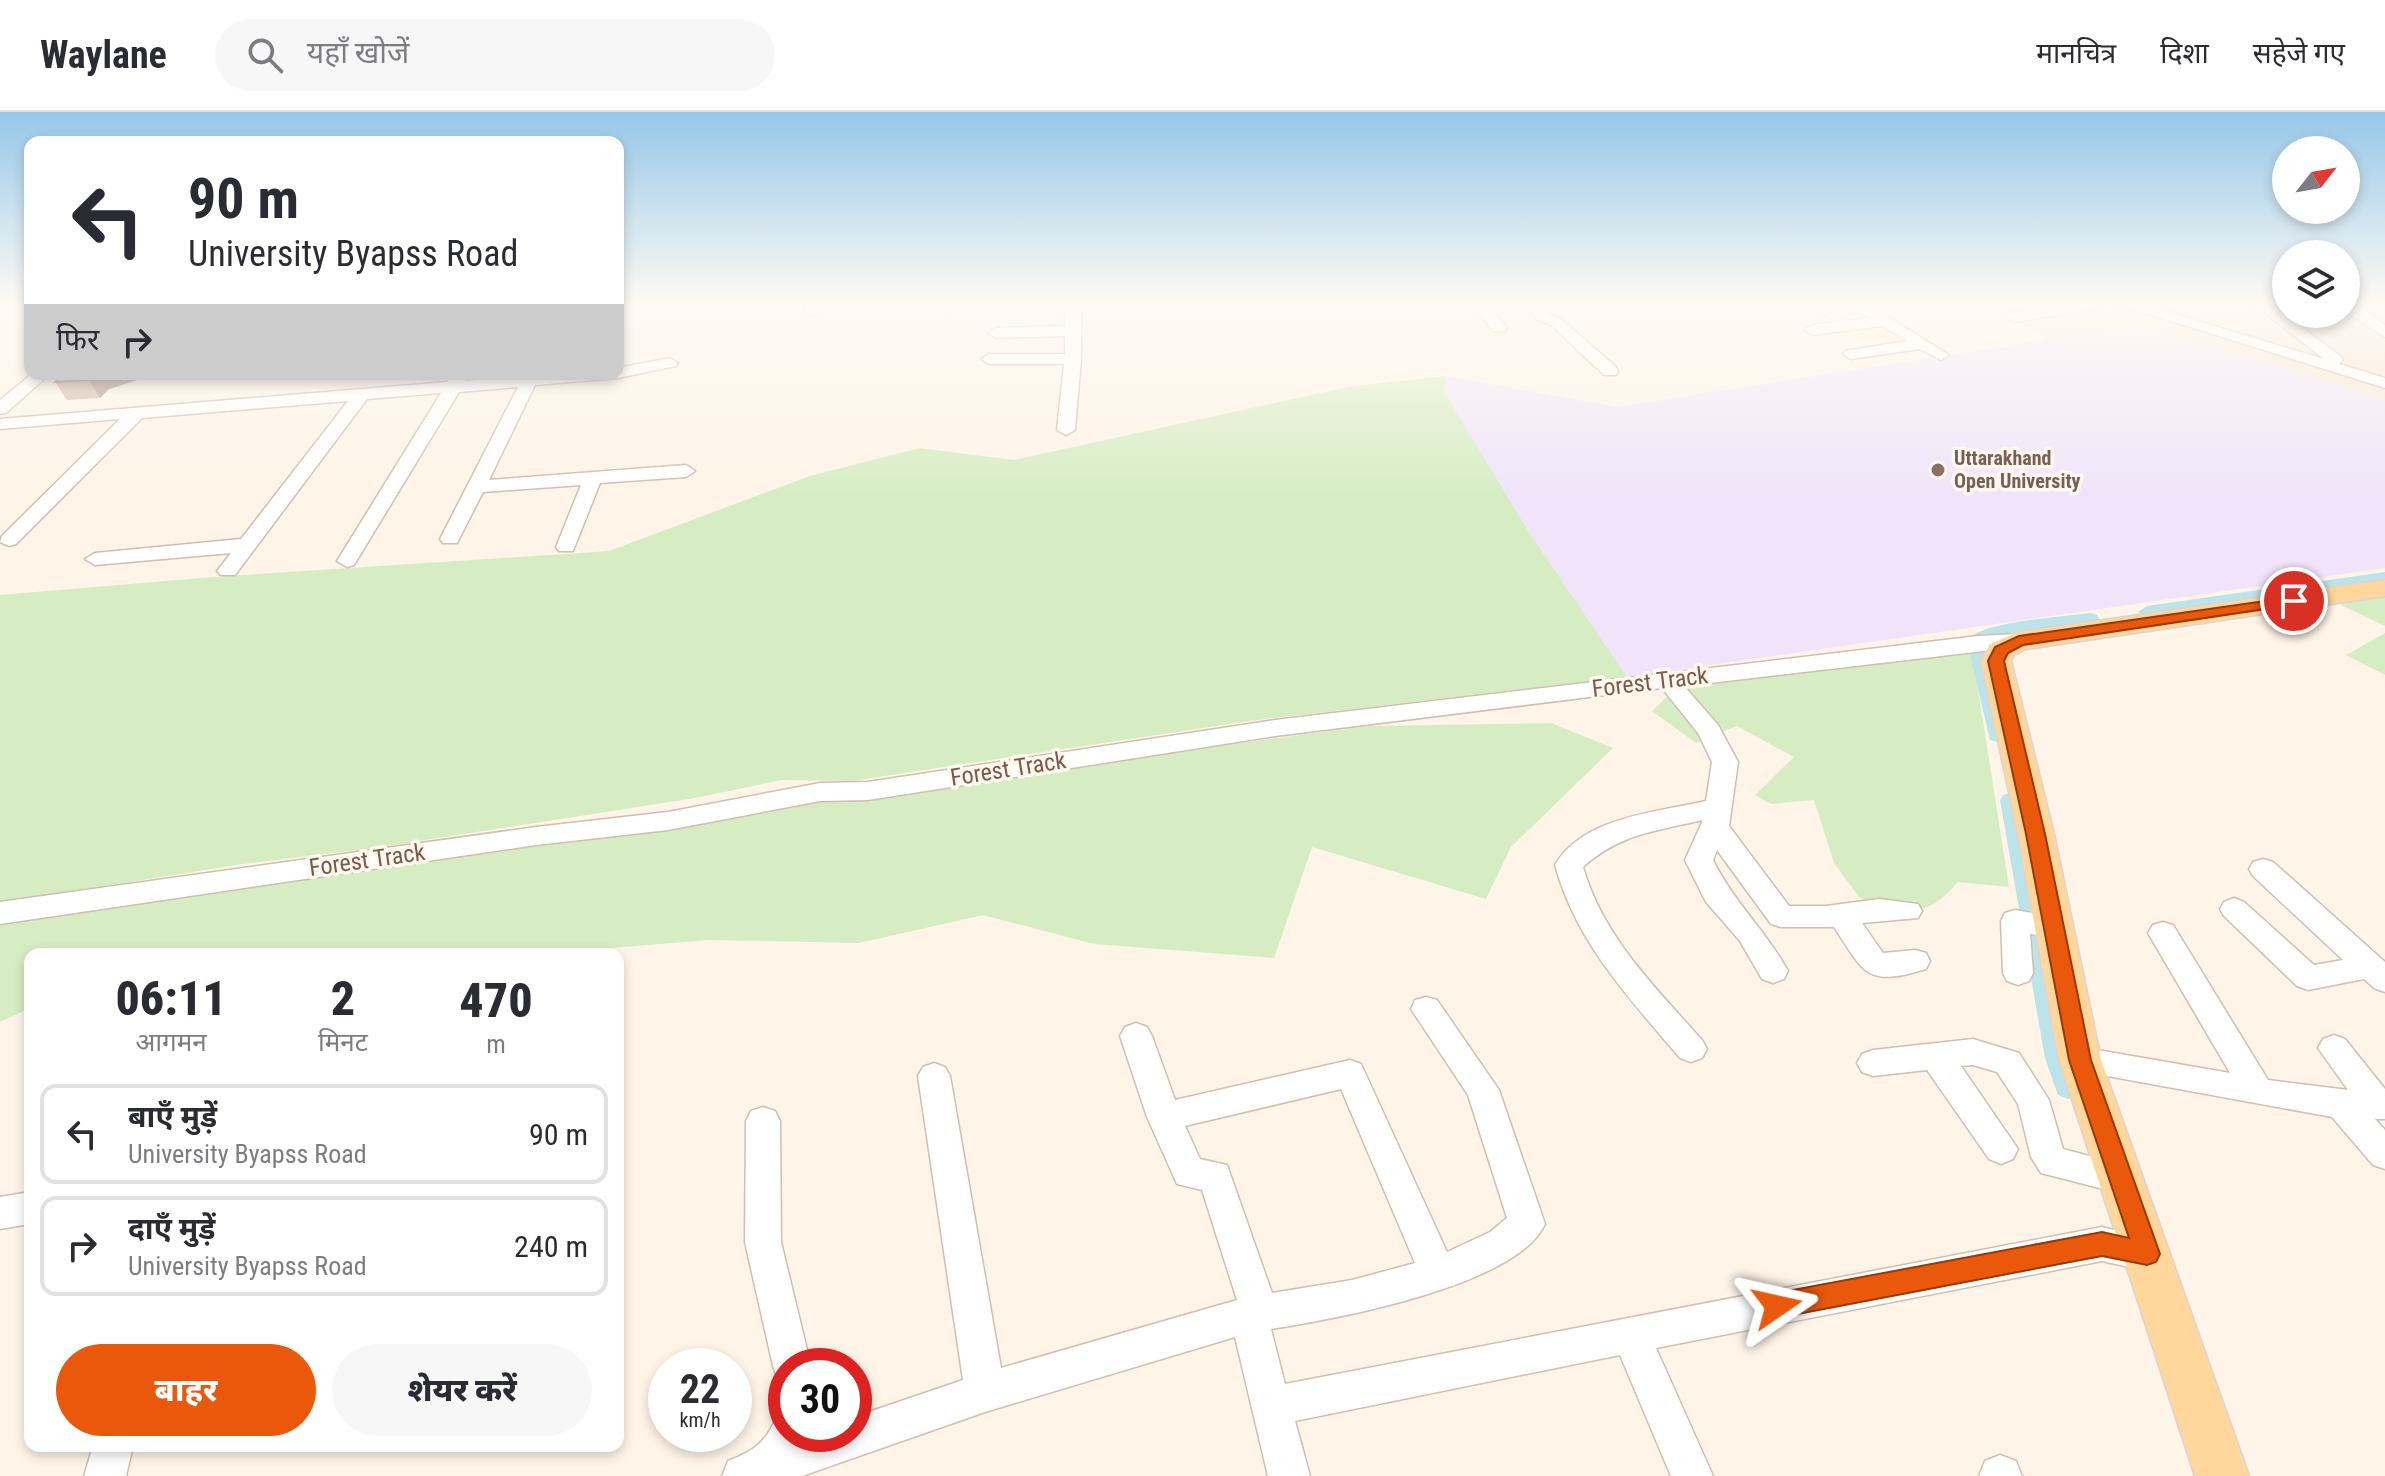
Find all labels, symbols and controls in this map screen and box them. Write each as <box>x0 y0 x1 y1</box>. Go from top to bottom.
search box <box>215 19 775 91</box>
text: Waylane <box>40 33 167 77</box>
icon: search <box>243 33 287 77</box>
text: यहाँ खोजें <box>307 35 409 70</box>
text: मानचित्र <box>2036 37 2116 70</box>
text: दिशा <box>2160 37 2209 70</box>
text: सहेजे गए <box>2253 37 2345 70</box>
north arrow <box>2272 136 2360 224</box>
map controls <box>2272 136 2360 328</box>
text: 90 m <box>188 166 299 232</box>
icon: left <box>56 168 160 272</box>
text: University Byapss Road <box>188 233 518 275</box>
button: layers <box>2272 240 2360 328</box>
icon: right <box>115 320 159 364</box>
text: फिर <box>56 322 99 357</box>
place label: Uttarakhand Open University <box>1954 446 2081 493</box>
marker: Uttarakhand Open University <box>1929 461 1947 479</box>
pin <box>2260 567 2328 635</box>
icon: arrive <box>2272 579 2316 623</box>
street label: Forest Track <box>1590 661 1710 703</box>
street label: Forest Track <box>948 746 1068 792</box>
street label: Forest Track <box>307 838 427 882</box>
text: 06:11 <box>115 970 227 1027</box>
text: 2 <box>331 970 355 1027</box>
text: 470 <box>459 972 533 1029</box>
text: आगमन <box>135 1027 207 1057</box>
text: मिनट <box>318 1027 368 1057</box>
text: m <box>486 1029 506 1059</box>
text: बाएँ मुड़ें <box>128 1099 217 1134</box>
icon: left <box>60 1112 104 1156</box>
text: 90 m <box>529 1117 588 1152</box>
text: University Byapss Road <box>128 1139 367 1169</box>
text: दाएँ मुड़ें <box>128 1211 215 1246</box>
icon: right <box>60 1224 104 1268</box>
text: 240 m <box>514 1229 588 1264</box>
text: University Byapss Road <box>128 1251 367 1281</box>
position arrow <box>1735 1264 1819 1348</box>
button: बाहर <box>56 1344 316 1436</box>
button: शेयर करें <box>332 1344 592 1436</box>
speed limit sign: 30 <box>768 1348 872 1452</box>
text: 22 <box>680 1366 720 1413</box>
text: km/h <box>679 1408 721 1432</box>

